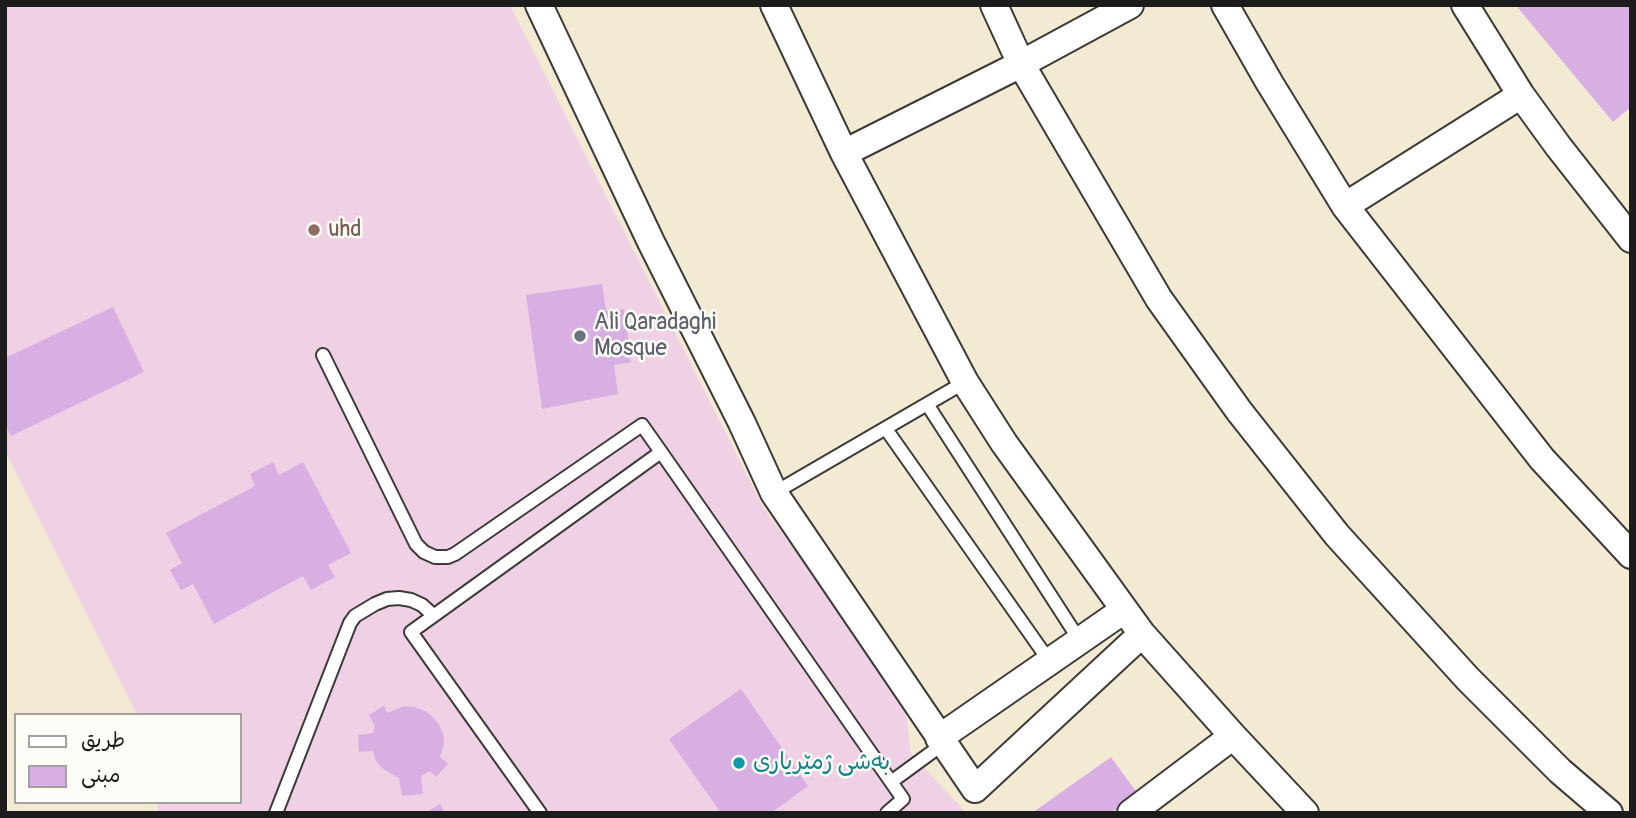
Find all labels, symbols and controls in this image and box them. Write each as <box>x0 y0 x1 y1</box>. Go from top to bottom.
place label: uhd <box>328 216 362 244</box>
marker: uhd <box>306 222 322 238</box>
place label: Ali Qaradaghi Mosque <box>594 309 716 363</box>
marker: Ali Qaradaghi Mosque <box>572 328 588 344</box>
legend <box>14 713 242 804</box>
text: طريق <box>81 727 125 754</box>
place label: بەشی ژمێریاری <box>753 749 890 777</box>
marker: بەشی ژمێریاری <box>731 755 747 771</box>
text: مبنى <box>81 762 120 789</box>

